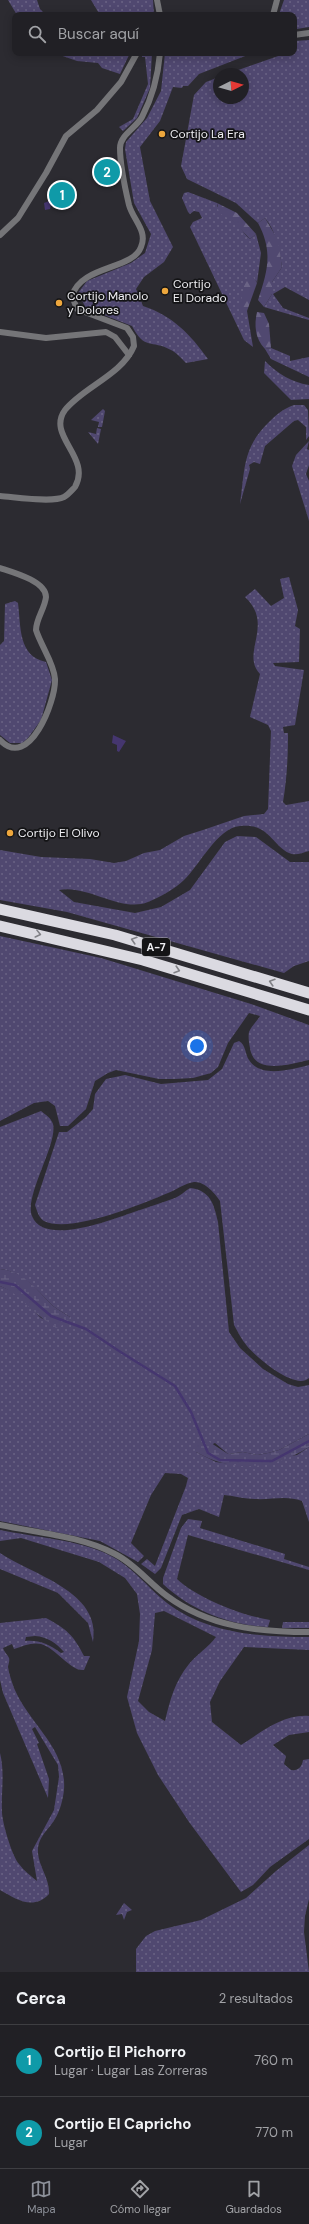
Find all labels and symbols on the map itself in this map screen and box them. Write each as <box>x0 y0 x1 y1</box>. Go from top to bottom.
north arrow <box>213 68 249 104</box>
place label: Cortijo La Era <box>170 126 245 142</box>
marker: Cortijo La Era <box>157 129 167 139</box>
pin: 2 <box>94 157 120 187</box>
pin: 1 <box>49 180 75 210</box>
place label: Cortijo El Dorado <box>173 276 227 306</box>
marker: Cortijo El Dorado <box>160 286 170 296</box>
place label: Cortijo Manolo y Dolores <box>67 288 148 318</box>
marker: Cortijo Manolo y Dolores <box>54 298 64 308</box>
place label: Cortijo El Olivo <box>18 825 100 841</box>
marker: Cortijo El Olivo <box>5 828 15 838</box>
one-way arrow <box>35 929 41 937</box>
one-way arrow <box>131 936 138 945</box>
road number: A-7 <box>142 938 170 956</box>
one-way arrow <box>174 965 181 974</box>
one-way arrow <box>268 978 275 987</box>
your location <box>187 1036 207 1056</box>

